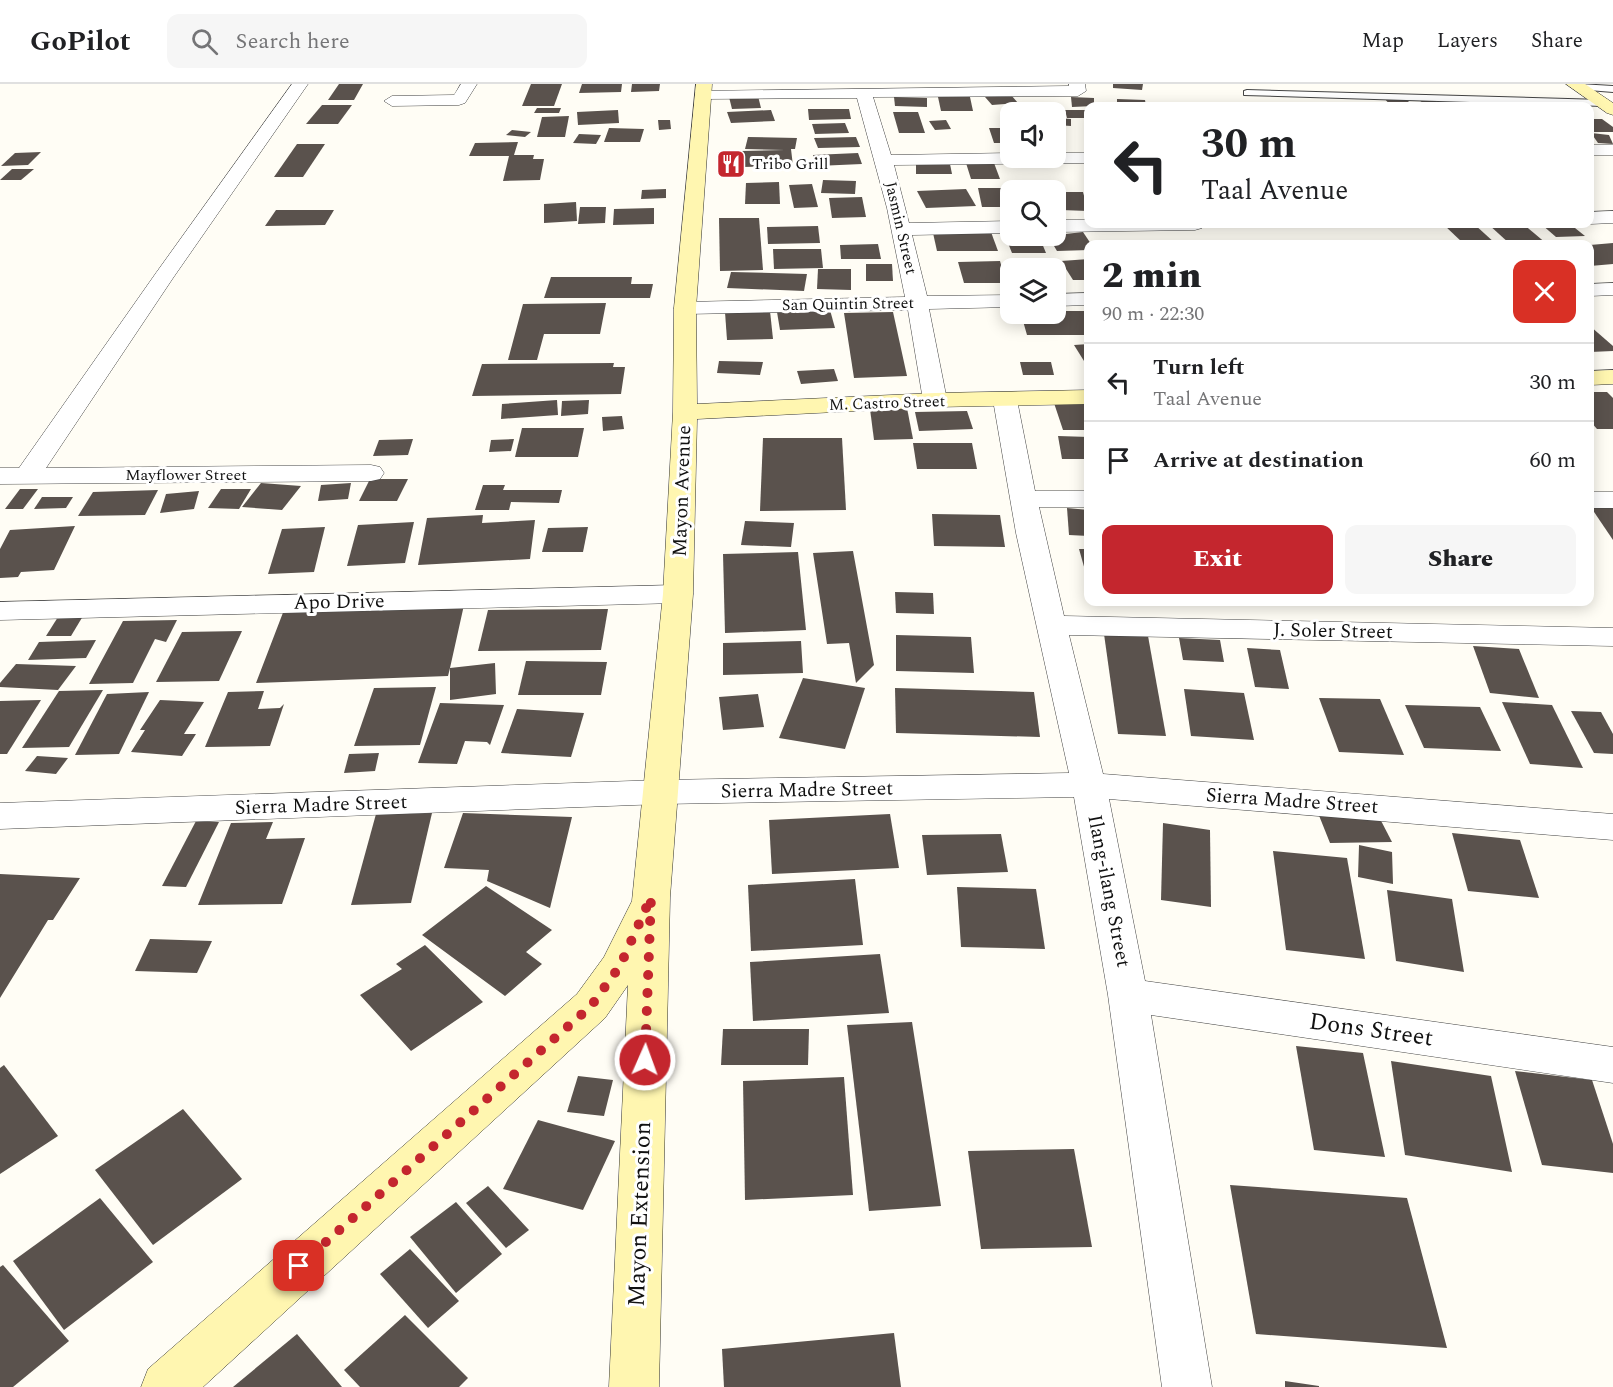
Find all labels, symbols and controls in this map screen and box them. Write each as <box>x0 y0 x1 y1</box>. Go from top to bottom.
search box <box>167 14 587 68</box>
text: GoPilot <box>30 20 131 63</box>
icon: search <box>188 25 221 58</box>
text: Search here <box>236 25 350 58</box>
text: Map <box>1362 25 1404 57</box>
text: Layers <box>1437 25 1498 57</box>
text: Share <box>1531 25 1583 57</box>
map controls <box>1000 102 1066 324</box>
button: sound <box>1000 102 1066 168</box>
text: 30 m <box>1201 113 1296 176</box>
icon: left <box>1102 126 1180 204</box>
restaurant icon: Tribo Grill <box>715 148 747 180</box>
place label: Tribo Grill <box>752 152 828 176</box>
text: Taal Avenue <box>1201 170 1348 212</box>
street label: Jasmin Street <box>879 179 923 277</box>
button: search <box>1000 180 1066 246</box>
text: 2 min <box>1102 249 1202 304</box>
button: layers <box>1000 258 1066 324</box>
button: close <box>1513 260 1576 323</box>
street label: San Quintin Street <box>782 291 915 317</box>
text: 90 m · 22:30 <box>1102 299 1204 329</box>
text: Turn left <box>1153 351 1245 384</box>
icon: left <box>1102 366 1135 399</box>
text: 30 m <box>1530 366 1576 399</box>
text: Taal Avenue <box>1153 384 1262 414</box>
street label: M. Castro Street <box>828 389 946 417</box>
street label: Mayon Avenue <box>665 425 699 557</box>
icon: arrive <box>1102 444 1135 477</box>
text: Arrive at destination <box>1153 444 1364 477</box>
text: 60 m <box>1530 444 1576 477</box>
street label: Mayflower Street <box>125 463 247 487</box>
button: Exit <box>1102 525 1333 594</box>
button: Share <box>1345 525 1576 594</box>
street label: Apo Drive <box>293 586 385 618</box>
street label: J. Soler Street <box>1273 615 1393 647</box>
street label: Sierra Madre Street <box>720 773 894 807</box>
street label: Sierra Madre Street <box>1205 780 1379 822</box>
street label: Sierra Madre Street <box>234 787 408 823</box>
street label: Ilang-ilang Street <box>1079 812 1139 970</box>
street label: Dons Street <box>1307 1003 1435 1057</box>
position arrow <box>613 1028 677 1092</box>
street label: Mayon Extension <box>619 1121 661 1307</box>
pin <box>273 1240 324 1291</box>
icon: arrive <box>282 1249 315 1282</box>

